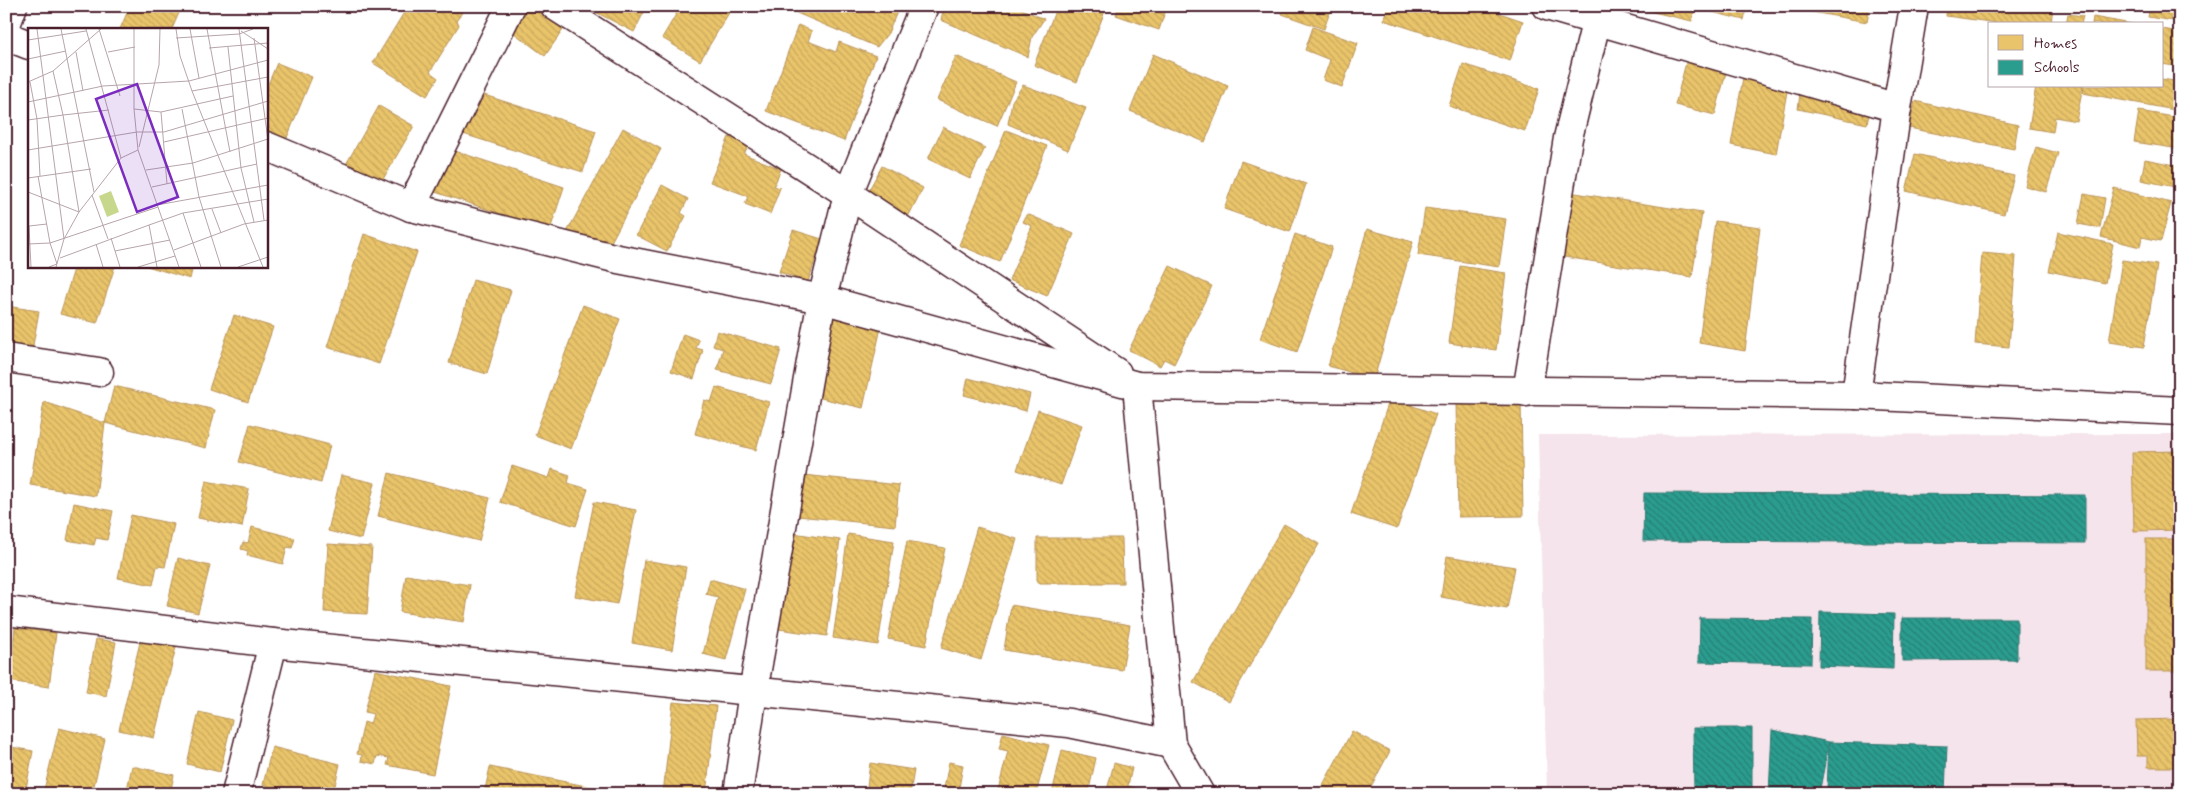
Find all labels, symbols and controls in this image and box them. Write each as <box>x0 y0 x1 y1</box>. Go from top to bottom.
legend <box>1988 22 2164 88</box>
inset map <box>28 28 268 268</box>
text: Homes <box>2034 34 2077 54</box>
text: Schools <box>2034 58 2080 78</box>

